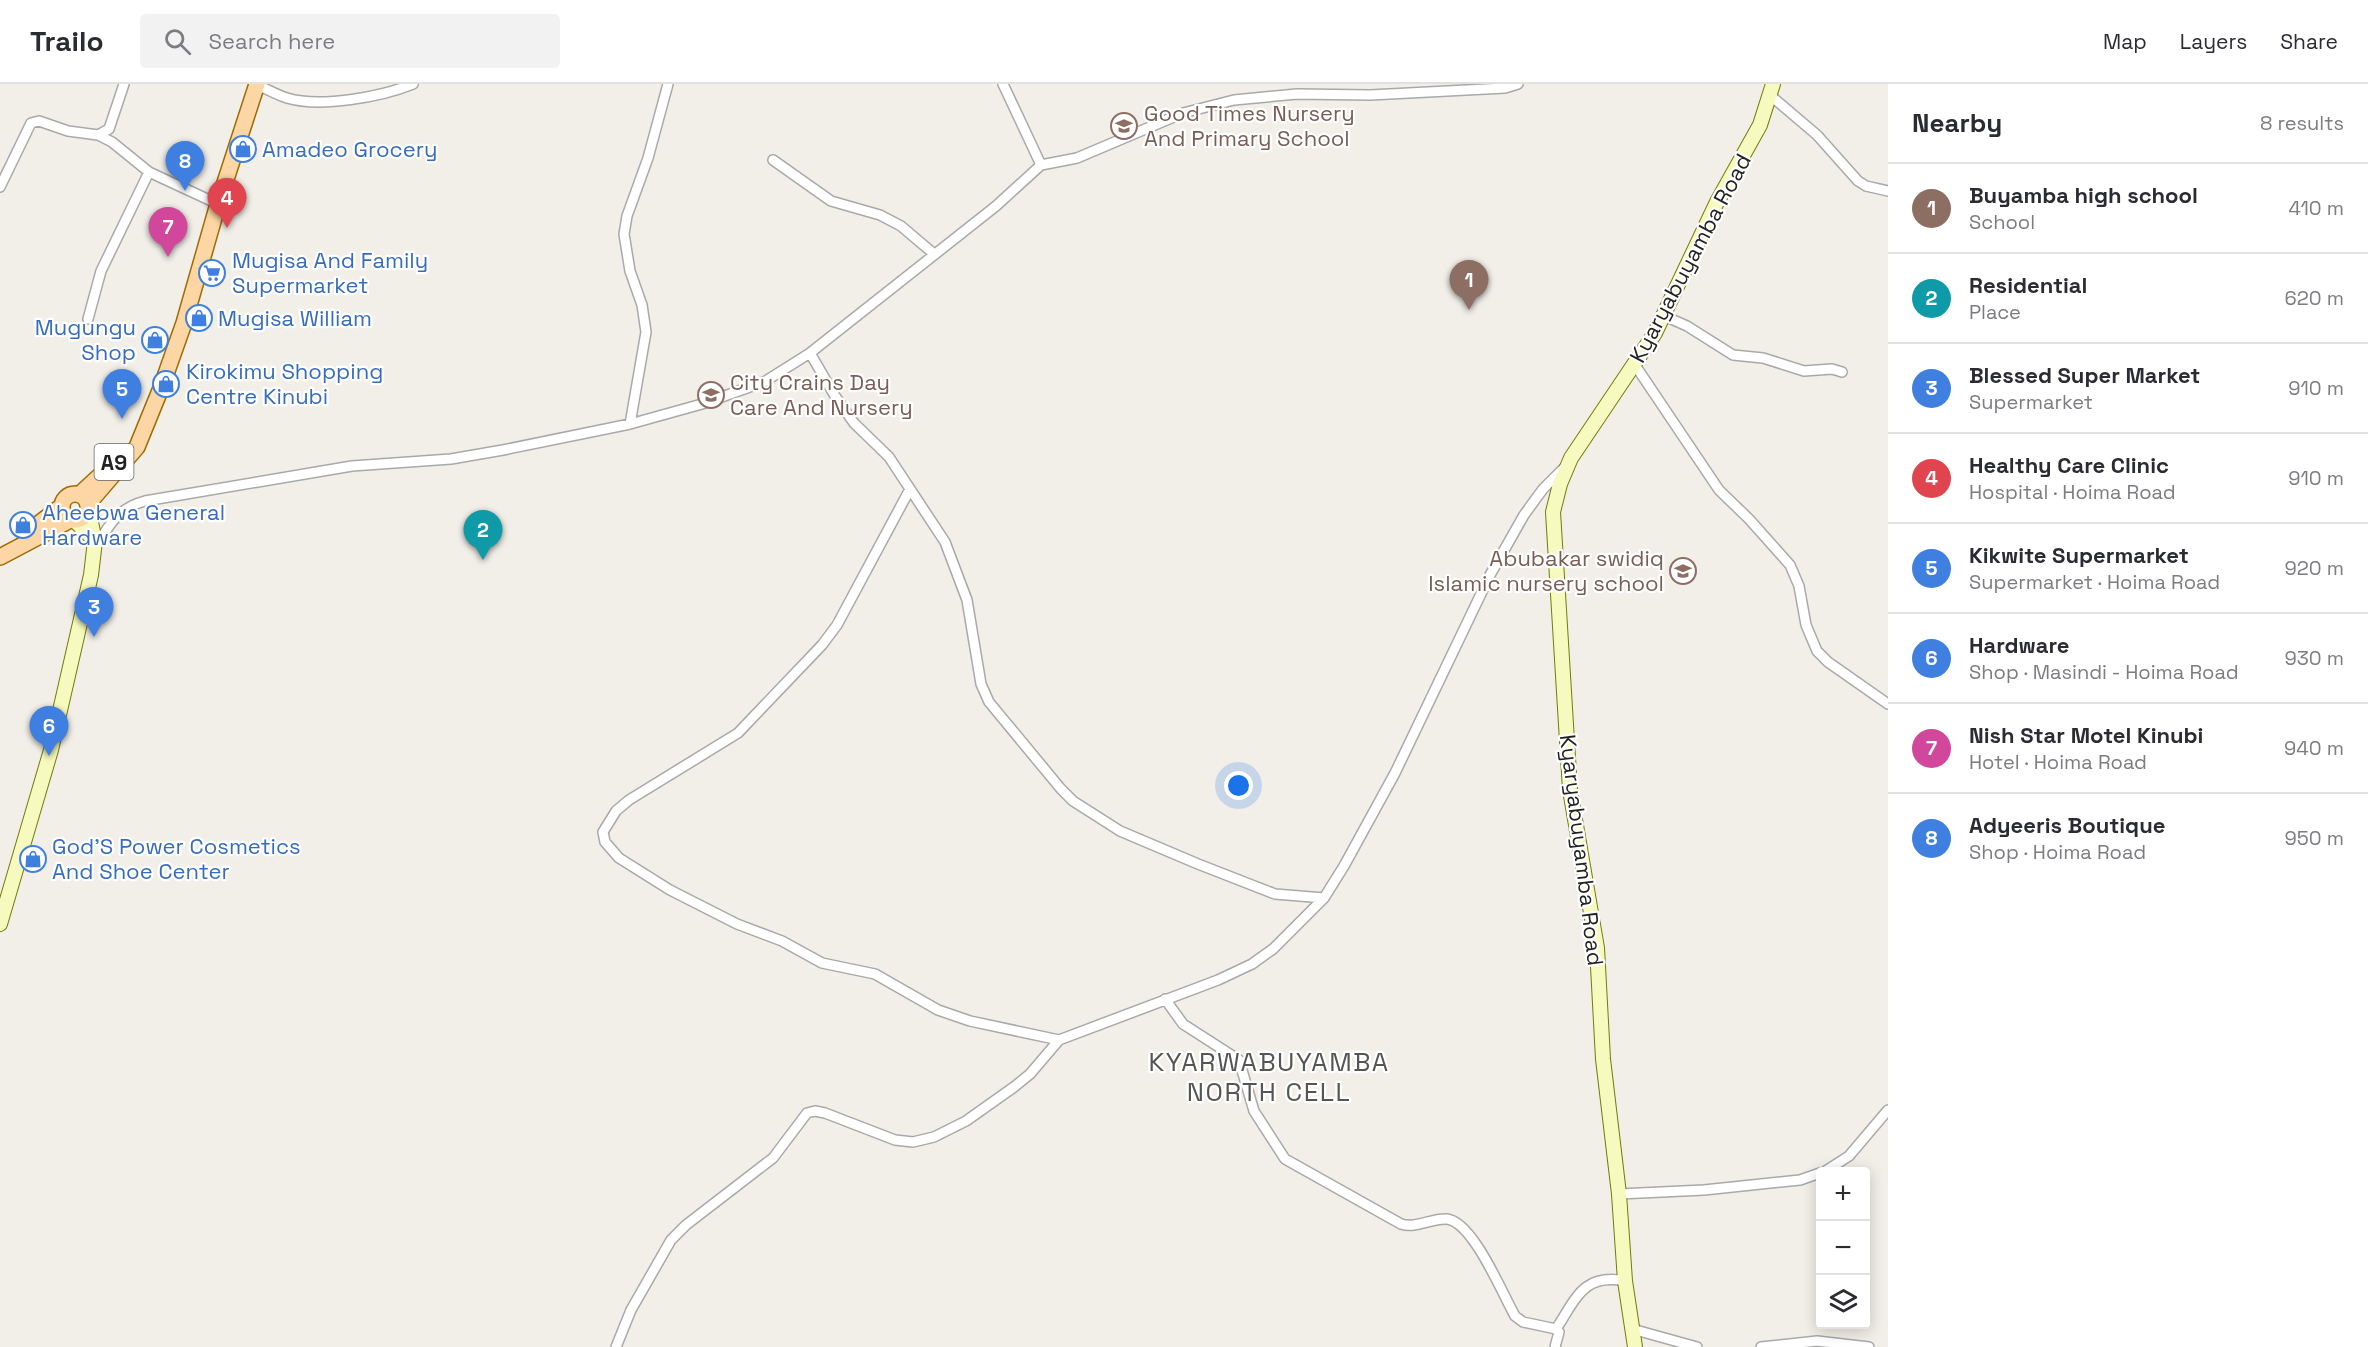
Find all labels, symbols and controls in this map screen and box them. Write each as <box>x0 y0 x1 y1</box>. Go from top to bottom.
search box <box>140 14 560 68</box>
text: Trailo <box>30 23 104 59</box>
icon: search <box>161 25 194 58</box>
text: Search here <box>209 27 335 55</box>
text: Map <box>2103 28 2147 55</box>
text: Layers <box>2180 28 2247 55</box>
text: Share <box>2280 28 2338 55</box>
place label: Good Times Nursery And Primary School <box>1144 99 1355 152</box>
text: Nearby <box>1912 106 2002 140</box>
text: 8 results <box>2260 110 2344 136</box>
school or university icon: Good Times Nursery And Primary School <box>1109 111 1139 141</box>
shop icon: Amadeo Grocery <box>228 134 258 164</box>
place label: Amadeo Grocery <box>262 135 438 163</box>
pin: 8 <box>166 141 204 191</box>
street label: Kyaryabuyamba Road <box>1623 149 1757 367</box>
pin: 4 <box>208 178 246 228</box>
text: Buyamba high school <box>1969 181 2198 209</box>
text: 1 <box>1927 195 1936 221</box>
text: 410 m <box>2288 195 2344 221</box>
pin: 7 <box>148 208 188 257</box>
text: School <box>1969 209 2035 235</box>
place label: Mugisa And Family Supermarket <box>232 246 428 299</box>
supermarket icon: Mugisa And Family Supermarket <box>197 258 227 288</box>
pin: 1 <box>1450 260 1488 310</box>
text: Residential <box>1969 271 2087 299</box>
text: 2 <box>1926 285 1937 311</box>
text: 620 m <box>2285 285 2344 311</box>
text: Place <box>1969 299 2021 325</box>
shop icon: Mugisa William <box>184 303 214 333</box>
place label: Mugisa William <box>218 304 372 332</box>
place label: Mugungu Shop <box>35 313 136 366</box>
shop icon: Mugungu Shop <box>140 325 170 355</box>
place label: Kirokimu Shopping Centre Kinubi <box>186 357 383 410</box>
text: Blessed Super Market <box>1969 361 2200 389</box>
place label: City Crains Day Care And Nursery <box>730 368 913 421</box>
shop icon: Kirokimu Shopping Centre Kinubi <box>151 369 181 399</box>
pin: 5 <box>102 370 142 419</box>
text: 3 <box>1925 375 1938 401</box>
text: 910 m <box>2288 375 2344 401</box>
school or university icon: City Crains Day Care And Nursery <box>696 380 726 410</box>
text: Supermarket <box>1969 389 2093 415</box>
road number: A9 <box>94 444 134 480</box>
text: Healthy Care Clinic <box>1969 451 2169 479</box>
text: 4 <box>1925 465 1938 491</box>
text: 910 m <box>2288 465 2344 491</box>
text: Hospital · Hoima Road <box>1969 479 2176 505</box>
place label: Aheebwa General Hardware <box>42 498 225 551</box>
shop icon: Aheebwa General Hardware <box>8 510 38 540</box>
pin: 2 <box>464 510 502 560</box>
text: Kikwite Supermarket <box>1969 541 2189 569</box>
place label: Abubakar swidiq Islamic nursery school <box>1428 544 1664 597</box>
text: 5 <box>1926 555 1938 581</box>
text: 920 m <box>2285 555 2344 581</box>
school or university icon: Abubakar swidiq Islamic nursery school <box>1668 556 1698 586</box>
text: Supermarket · Hoima Road <box>1969 569 2220 595</box>
pin: 3 <box>74 588 113 637</box>
text: Hardware <box>1969 631 2069 659</box>
text: 6 <box>1925 645 1938 671</box>
text: 930 m <box>2285 645 2344 671</box>
text: Shop · Masindi - Hoima Road <box>1969 659 2239 685</box>
pin: 6 <box>29 706 68 756</box>
text: Nish Star Motel Kinubi <box>1969 721 2203 749</box>
street label: Kyaryabuyamba Road <box>1554 733 1610 967</box>
text: 7 <box>1926 735 1937 761</box>
text: 940 m <box>2284 735 2344 761</box>
text: Hotel · Hoima Road <box>1969 749 2147 775</box>
your location <box>1224 771 1253 800</box>
text: Adyeeris Boutique <box>1969 811 2165 839</box>
text: 8 <box>1926 825 1938 851</box>
text: 950 m <box>2285 825 2344 851</box>
place label: God'S Power Cosmetics And Shoe Center <box>52 832 301 885</box>
text: Shop · Hoima Road <box>1969 839 2146 865</box>
shop icon: God'S Power Cosmetics And Shoe Center <box>18 844 48 874</box>
district label: KYARWABUYAMBA NORTH CELL <box>1148 1045 1390 1109</box>
map controls <box>1816 1167 1870 1329</box>
button: + <box>1816 1167 1870 1221</box>
button: − <box>1816 1221 1870 1275</box>
button: layers <box>1816 1275 1870 1329</box>

